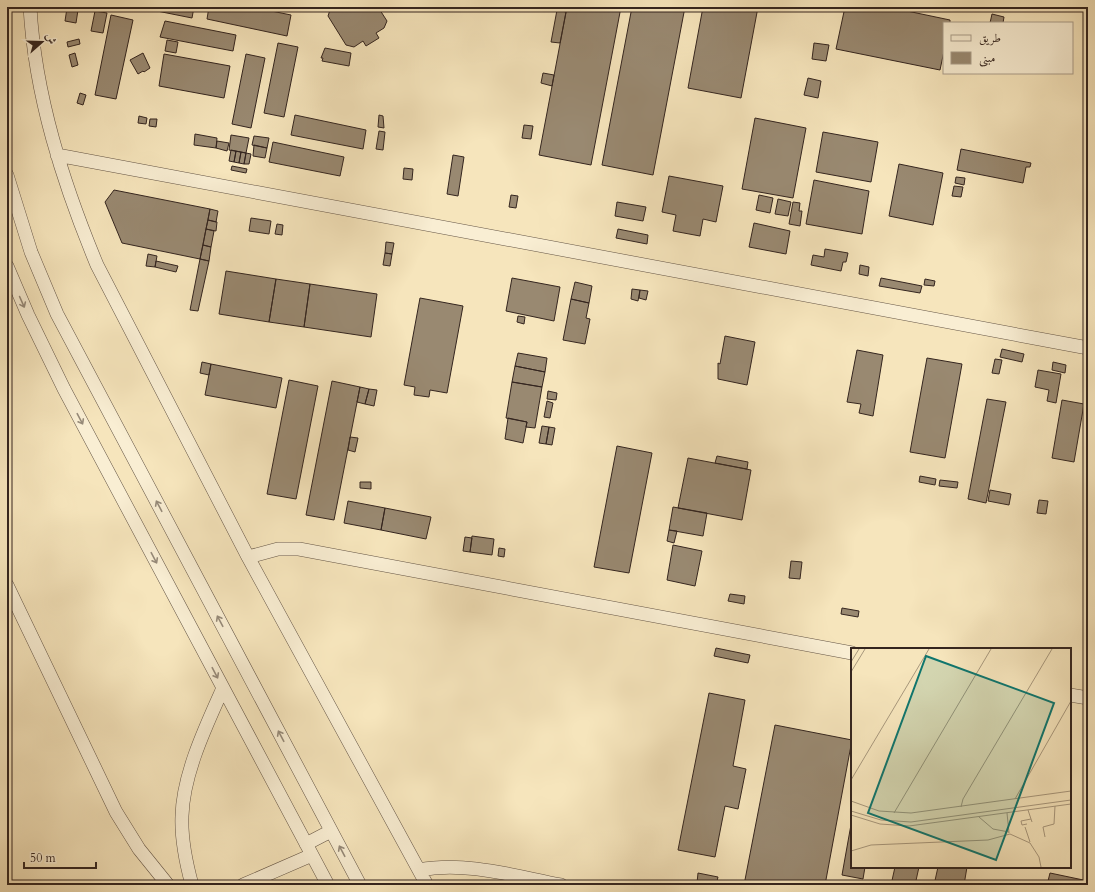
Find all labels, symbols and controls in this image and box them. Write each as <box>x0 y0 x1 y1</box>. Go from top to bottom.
north arrow <box>22 22 62 62</box>
legend <box>943 22 1073 74</box>
text: طريق <box>979 30 1001 46</box>
text: ش <box>42 31 60 47</box>
text: مبنى <box>979 50 995 67</box>
one-way arrow <box>19 296 26 308</box>
one-way arrow <box>76 412 84 424</box>
one-way arrow <box>155 500 162 512</box>
one-way arrow <box>151 552 158 564</box>
one-way arrow <box>215 615 223 627</box>
inset map <box>851 648 1071 868</box>
one-way arrow <box>212 667 219 679</box>
one-way arrow <box>276 730 284 742</box>
scale bar <box>24 844 96 870</box>
one-way arrow <box>337 845 345 857</box>
text: 50 m <box>30 850 57 866</box>

